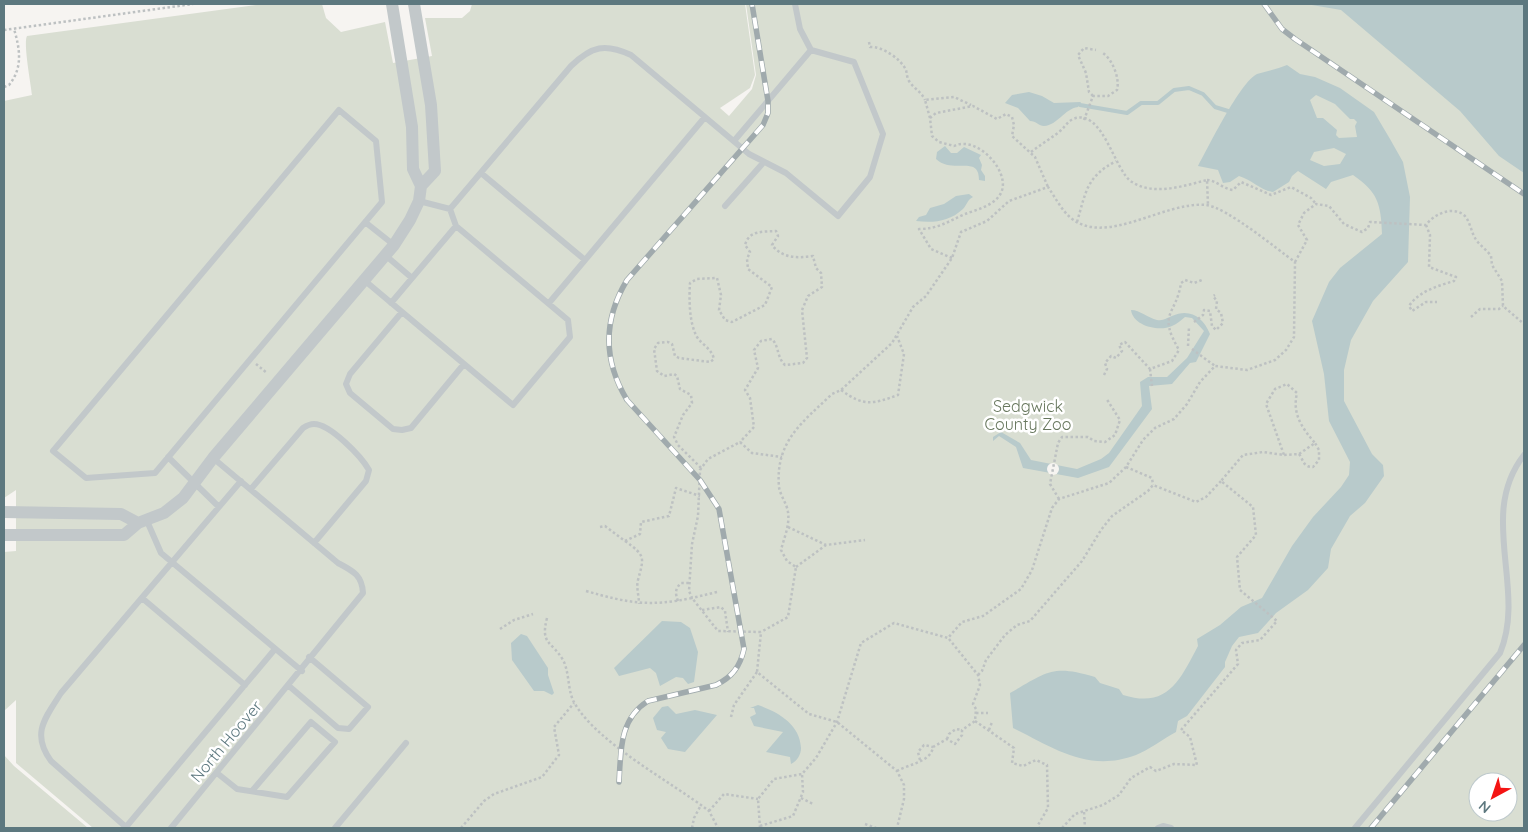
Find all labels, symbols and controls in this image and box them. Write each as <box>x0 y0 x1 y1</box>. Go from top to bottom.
park label: Sedgwick County Zoo <box>985 396 1071 434</box>
street label: North Hoover <box>186 696 266 786</box>
north arrow <box>1468 772 1518 822</box>
text: N <box>1475 797 1494 817</box>

